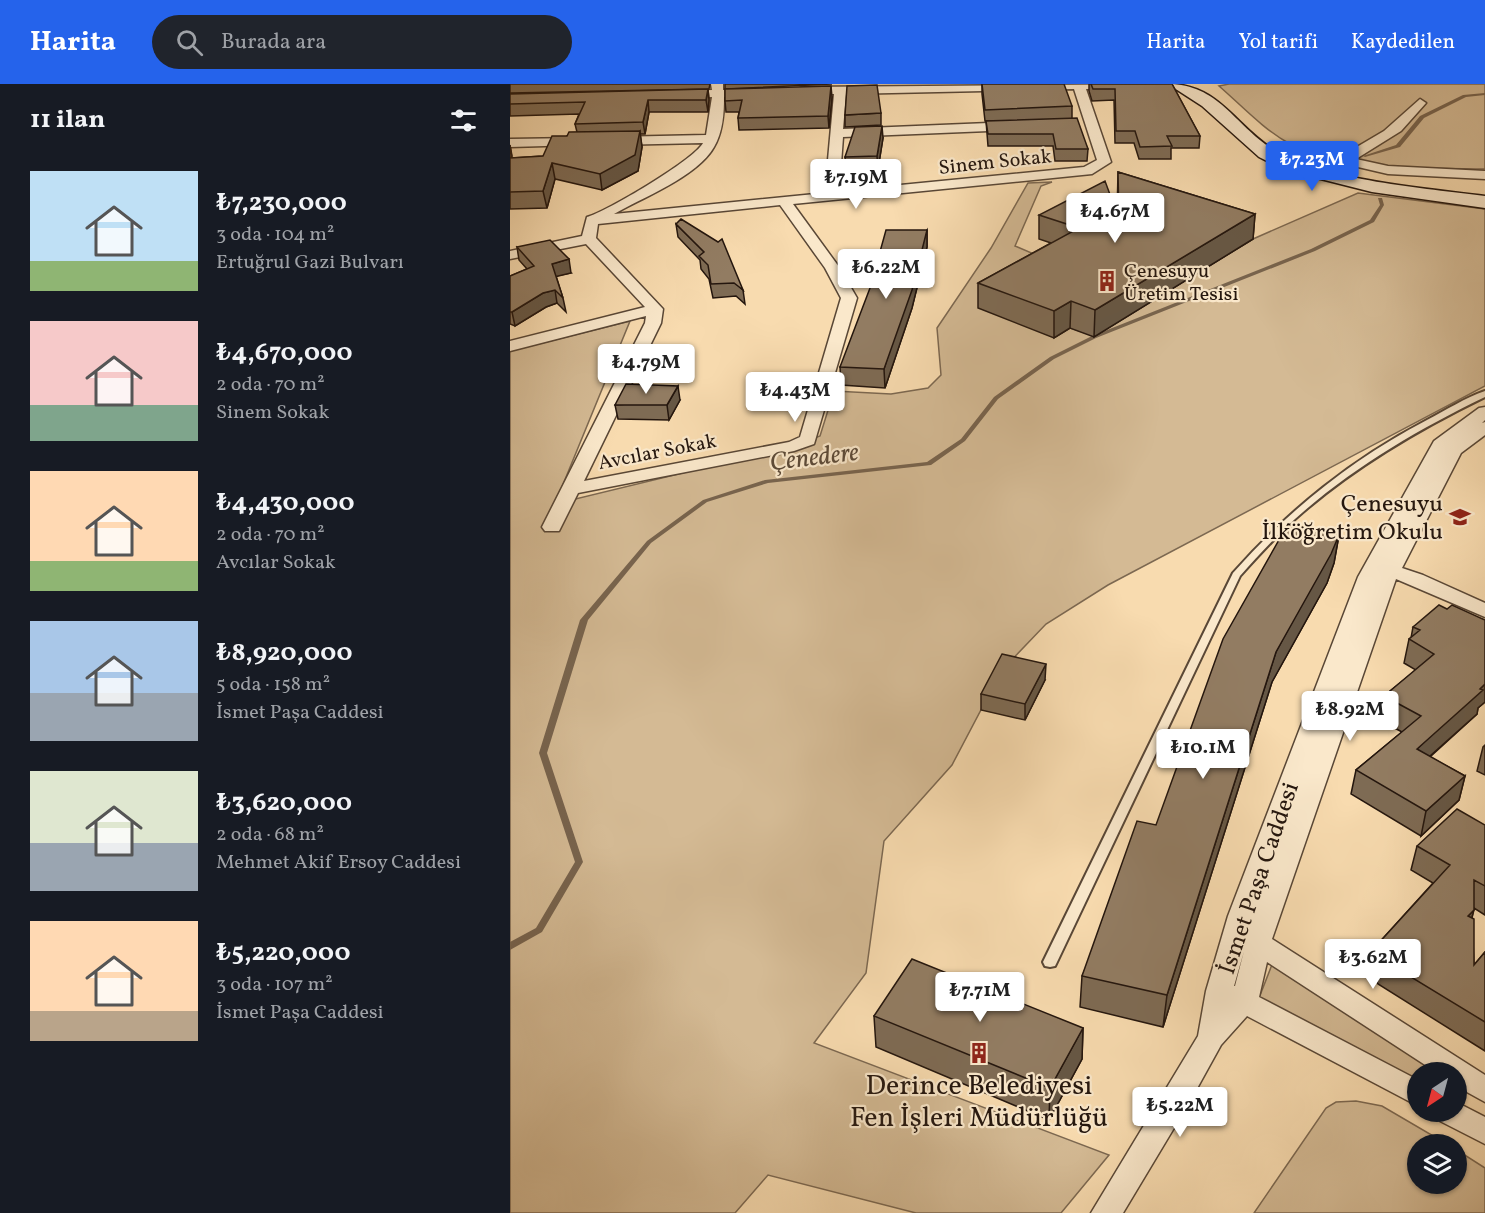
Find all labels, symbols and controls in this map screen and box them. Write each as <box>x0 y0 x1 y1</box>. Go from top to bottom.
search box <box>152 15 572 69</box>
text: Harita <box>30 23 116 62</box>
icon: search <box>173 26 206 59</box>
text: Burada ara <box>221 27 326 58</box>
text: Harita <box>1146 28 1205 57</box>
text: Yol tarifi <box>1238 28 1318 57</box>
text: Kaydedilen <box>1351 28 1455 57</box>
text: 11 ilan <box>30 102 105 138</box>
icon: filters <box>447 104 480 137</box>
pin: ₺7.23M <box>1263 141 1361 192</box>
street label: Sinem Sokak <box>937 143 1053 183</box>
text: ₺7.23M <box>1280 146 1344 174</box>
pin: ₺7.19M <box>807 159 905 210</box>
text: ₺7.19M <box>824 164 888 192</box>
text: ₺7,230,000 <box>216 185 347 221</box>
pin: ₺4.67M <box>1066 193 1164 244</box>
icon: home <box>78 195 150 267</box>
text: ₺4.67M <box>1080 198 1150 226</box>
text: 3 oda · 104 m² <box>216 221 334 249</box>
text: Ertuğrul Gazi Bulvarı <box>216 249 404 277</box>
pin: ₺6.22M <box>837 249 935 300</box>
text: ₺6.22M <box>852 254 920 282</box>
place label: Çenesuyu Üretim Tesisi <box>1124 258 1238 309</box>
building icon: Çenesuyu Üretim Tesisi <box>1095 269 1119 293</box>
text: ₺4,670,000 <box>216 335 353 371</box>
pin: ₺4.79M <box>597 344 695 395</box>
icon: home <box>78 345 150 417</box>
text: ₺4.79M <box>612 349 680 377</box>
text: 2 oda · 70 m² <box>216 371 325 399</box>
pin: ₺4.43M <box>746 372 844 423</box>
text: ₺4.43M <box>760 377 830 405</box>
text: Sinem Sokak <box>216 399 329 427</box>
street label: Avcılar Sokak <box>596 428 719 478</box>
water label: Çenedere <box>768 435 861 481</box>
text: ₺4,430,000 <box>216 485 354 521</box>
place label: Çenesuyu İlköğretim Okulu <box>1262 488 1443 550</box>
icon: home <box>78 495 150 567</box>
school or university icon: Çenesuyu İlköğretim Okulu <box>1448 505 1472 529</box>
text: 2 oda · 70 m² <box>216 521 325 549</box>
text: Avcılar Sokak <box>216 549 336 577</box>
text: ₺8,920,000 <box>216 635 353 671</box>
icon: home <box>78 645 150 717</box>
text: 5 oda · 158 m² <box>216 671 330 699</box>
pin: ₺8.92M <box>1301 691 1399 742</box>
text: ₺8.92M <box>1316 696 1384 724</box>
text: İsmet Paşa Caddesi <box>216 699 384 727</box>
pin: ₺10.1M <box>1154 729 1252 780</box>
text: ₺10.1M <box>1170 734 1236 762</box>
street label: İsmet Paşa Caddesi <box>1211 778 1309 979</box>
text: ₺3,620,000 <box>216 785 352 821</box>
icon: home <box>78 795 150 867</box>
text: 2 oda · 68 m² <box>216 821 324 849</box>
text: Mehmet Akif Ersoy Caddesi <box>216 849 461 877</box>
text: ₺5,220,000 <box>216 935 350 971</box>
pin: ₺3.62M <box>1324 939 1422 990</box>
text: ₺3.62M <box>1339 944 1407 972</box>
icon: home <box>78 945 150 1017</box>
text: 3 oda · 107 m² <box>216 971 333 999</box>
pin: ₺7.71M <box>931 972 1029 1023</box>
text: ₺7.71M <box>949 977 1011 1005</box>
text: İsmet Paşa Caddesi <box>216 999 384 1027</box>
building icon: Derince Belediyesi Fen İşleri Müdürlüğü <box>967 1041 991 1065</box>
north arrow <box>1407 1062 1467 1122</box>
map controls <box>1407 1062 1467 1194</box>
place label: Derince Belediyesi Fen İşleri Müdürlüğü <box>850 1067 1108 1138</box>
pin: ₺5.22M <box>1131 1087 1229 1138</box>
text: ₺5.22M <box>1146 1092 1214 1120</box>
button: layers <box>1407 1134 1467 1194</box>

